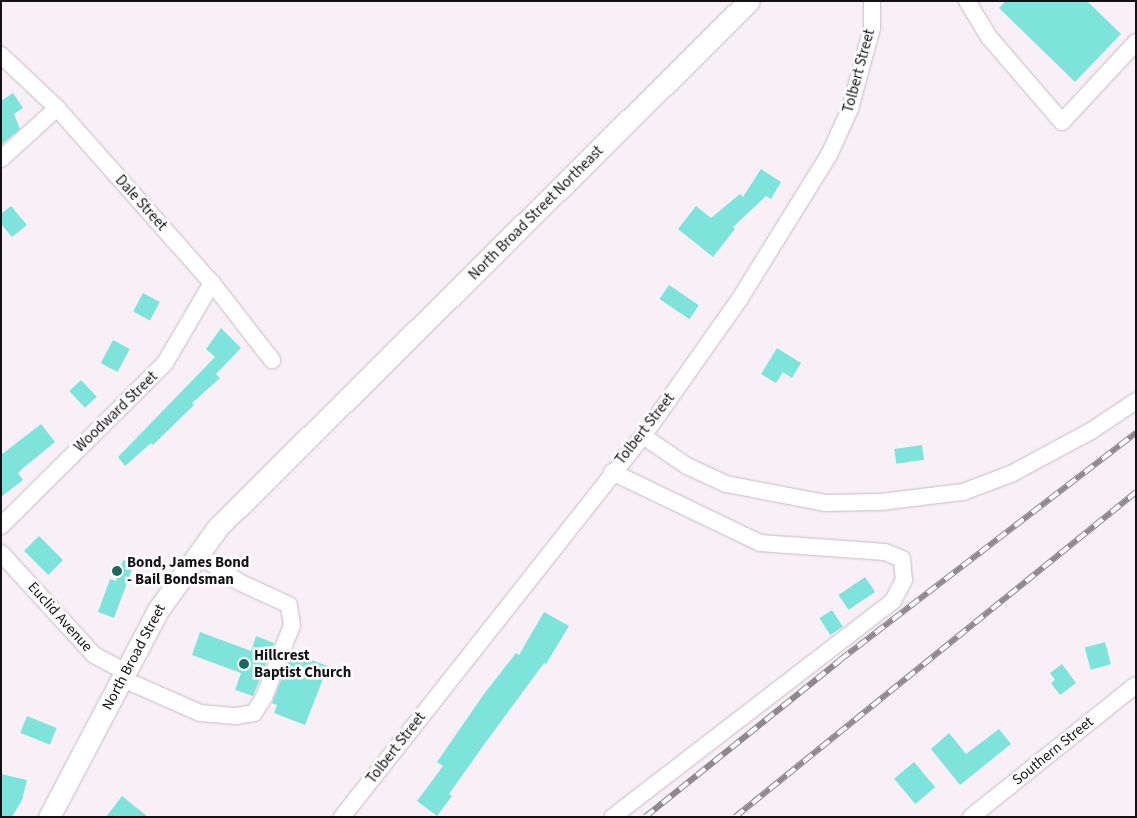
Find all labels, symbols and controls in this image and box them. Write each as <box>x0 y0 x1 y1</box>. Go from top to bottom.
street label: Tolbert Street <box>839 27 879 115</box>
street label: North Broad Street Northeast <box>465 142 607 284</box>
street label: Dale Street <box>111 171 171 235</box>
street label: Woodward Street <box>71 368 161 456</box>
street label: Tolbert Street <box>612 390 678 468</box>
place label: Bond, James Bond - Bail Bondsman <box>127 553 249 588</box>
marker: Bond, James Bond - Bail Bondsman <box>111 565 123 577</box>
street label: Euclid Avenue <box>24 578 96 656</box>
street label: North Broad Street <box>98 601 170 713</box>
place label: Hillcrest Baptist Church <box>254 646 351 681</box>
marker: Hillcrest Baptist Church <box>238 658 250 670</box>
street label: Tolbert Street <box>363 709 429 787</box>
street label: Southern Street <box>1009 713 1097 789</box>

